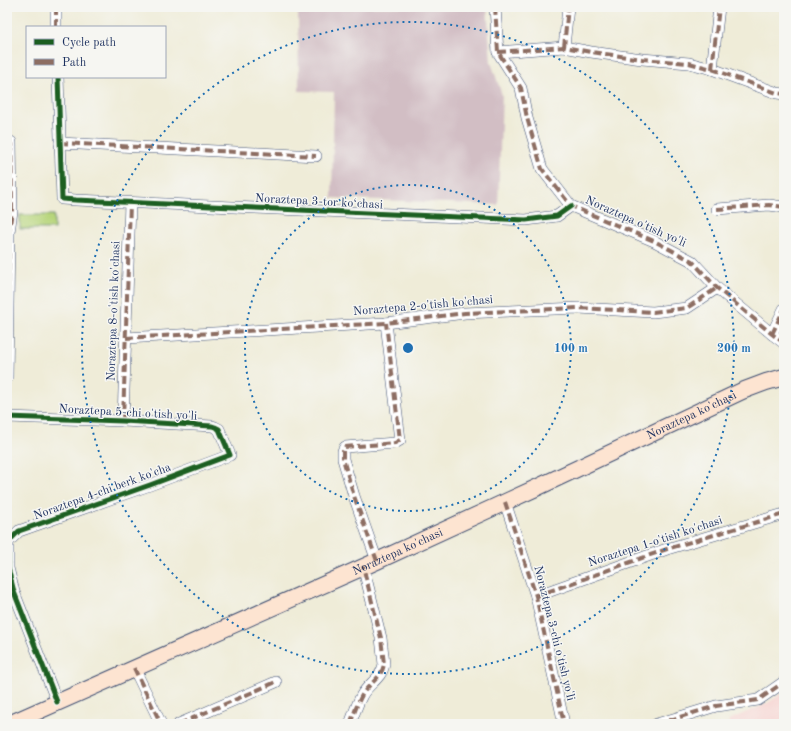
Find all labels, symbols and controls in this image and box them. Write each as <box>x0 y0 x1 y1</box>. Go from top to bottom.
legend <box>26 26 166 78</box>
text: Cycle path <box>62 37 117 49</box>
text: Path <box>62 57 87 69</box>
street label: Noraztepa 3-tor ko‘chasi <box>255 192 383 211</box>
street label: Noraztepa o'tish yo'li <box>583 194 688 250</box>
street label: Noraztepa 8-o'tish ko'chasi <box>106 241 122 381</box>
street label: Noraztepa 2-o'tish ko'chasi <box>353 294 494 318</box>
centre of rings <box>401 341 415 355</box>
text: 100 m <box>554 343 588 355</box>
text: 200 m <box>717 343 751 355</box>
street label: Noraztepa ko'chasi <box>645 390 738 442</box>
street label: Noraztepa 5-chi o'tish yo'li <box>58 402 198 423</box>
street label: Noraztepa 4-chi berk ko'cha <box>32 461 173 522</box>
street label: Noraztepa 1-o'tish ko'chasi <box>587 515 724 569</box>
street label: Noraztepa ko'chasi <box>351 527 445 578</box>
street label: Noraztepa 3-chi o'tish yo'li <box>531 564 577 702</box>

